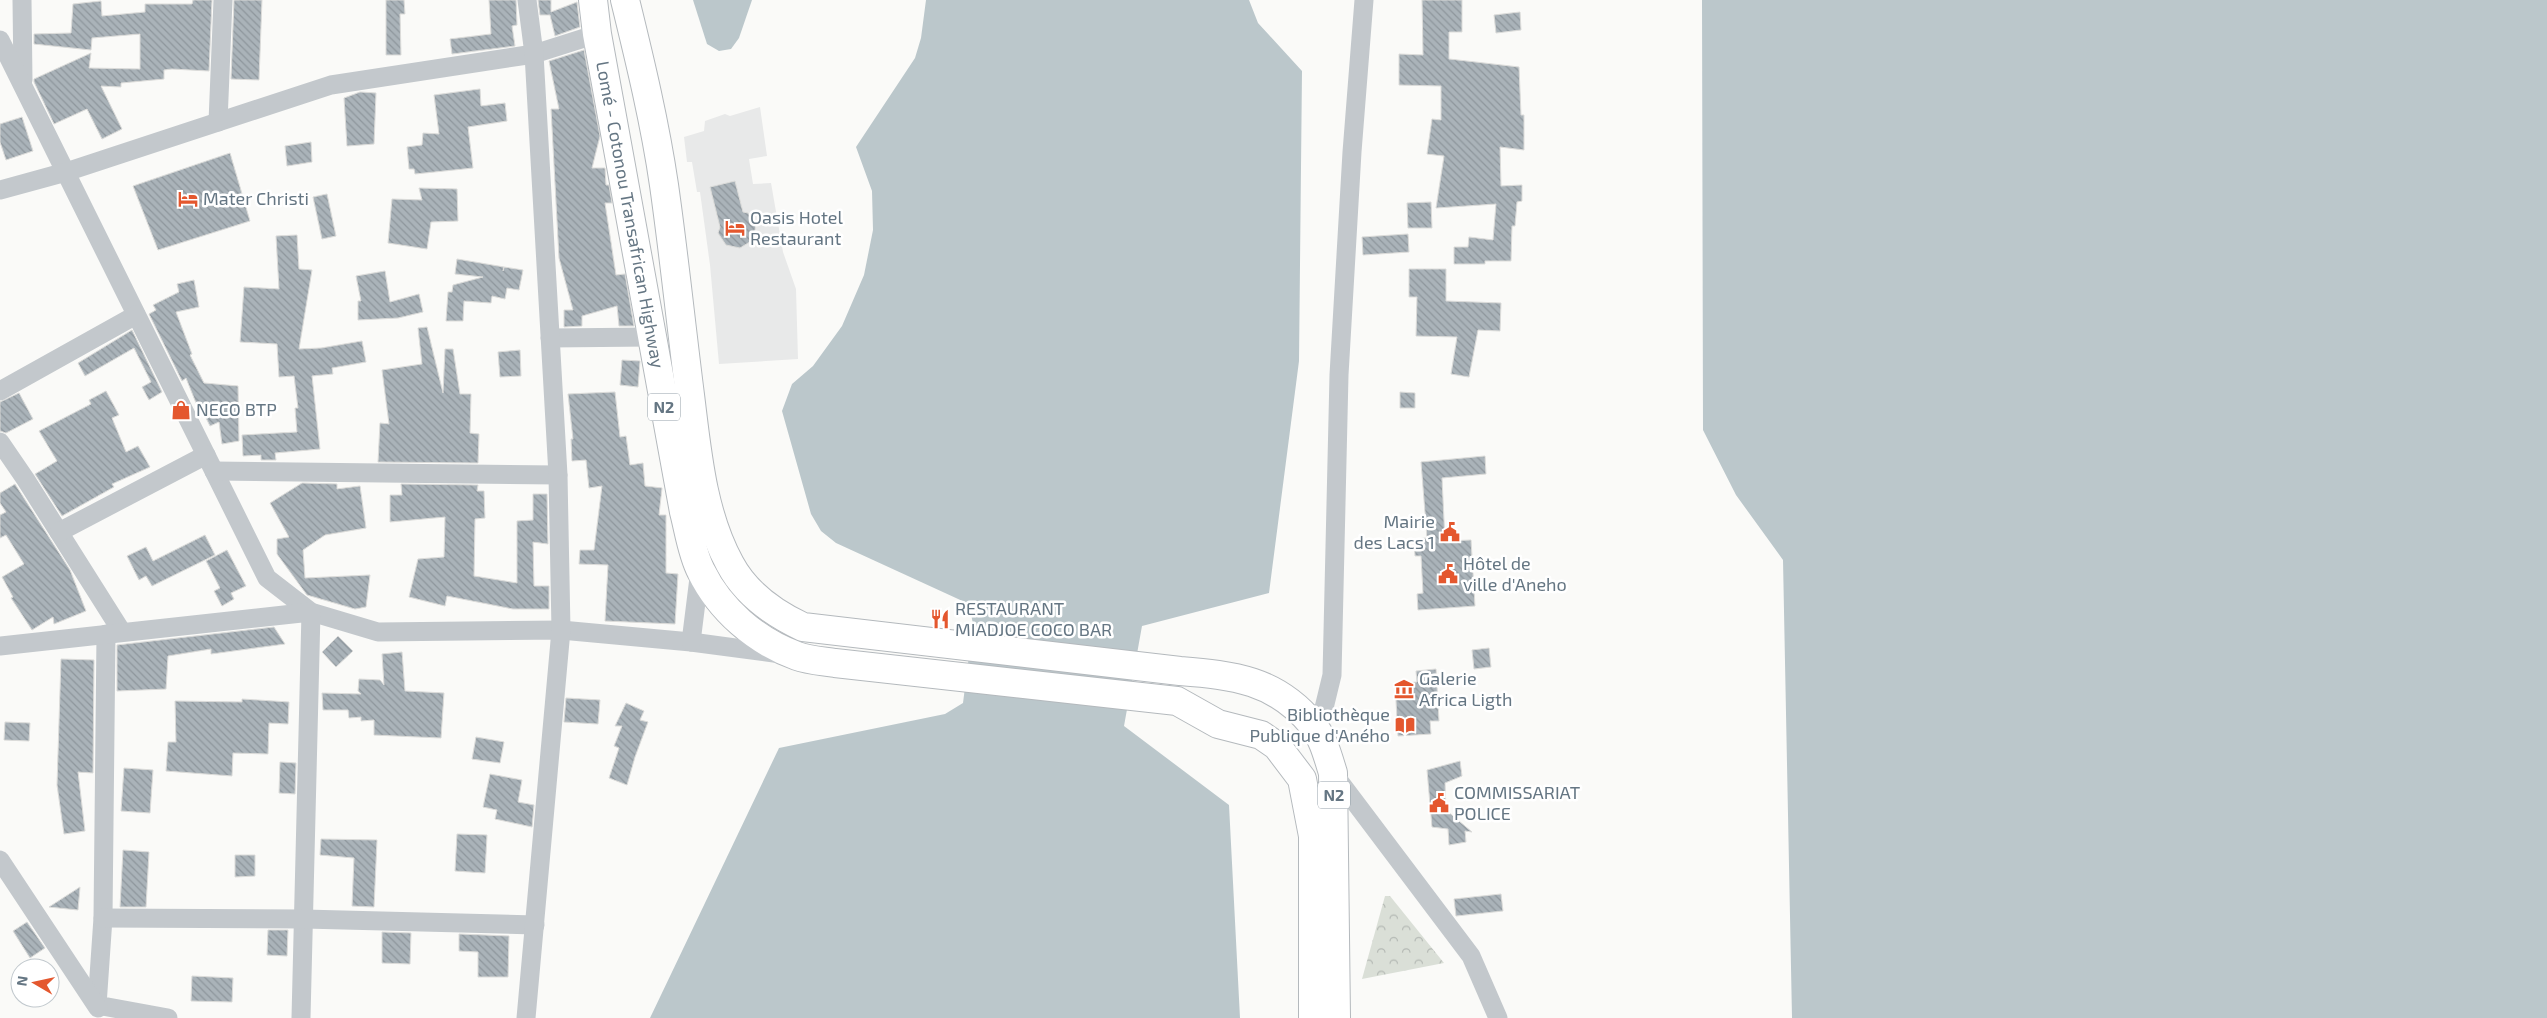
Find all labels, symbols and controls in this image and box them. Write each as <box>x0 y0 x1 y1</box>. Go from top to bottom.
street label: Lomé - Cotonou Transafrican Highway <box>592 59 670 370</box>
place label: Mater Christi <box>203 187 309 209</box>
hotel icon: Mater Christi <box>177 188 199 210</box>
place label: Oasis Hotel Restaurant <box>750 206 843 249</box>
hotel icon: Oasis Hotel Restaurant <box>724 217 746 239</box>
road number: N2 <box>648 394 680 421</box>
place label: NECO BTP <box>196 398 277 420</box>
shop icon: NECO BTP <box>170 399 192 421</box>
place label: Mairie des Lacs 1 <box>1354 510 1435 553</box>
public building icon: Mairie des Lacs 1 <box>1439 521 1461 543</box>
place label: Hôtel de ville d'Aneho <box>1463 552 1567 595</box>
public building icon: Hôtel de ville d'Aneho <box>1437 563 1459 585</box>
place label: RESTAURANT MIADJOE COCO BAR <box>955 597 1112 640</box>
restaurant icon: RESTAURANT MIADJOE COCO BAR <box>929 608 951 630</box>
place label: Galerie Africa Ligth <box>1419 667 1512 710</box>
museum icon: Galerie Africa Ligth <box>1393 678 1415 700</box>
place label: Bibliothèque Publique d'Aného <box>1249 703 1390 746</box>
library icon: Bibliothèque Publique d'Aného <box>1394 714 1416 736</box>
place label: COMMISSARIAT POLICE <box>1454 781 1581 824</box>
road number: N2 <box>1318 782 1350 808</box>
public building icon: COMMISSARIAT POLICE <box>1428 792 1450 814</box>
north arrow <box>10 958 60 1008</box>
text: N <box>12 975 31 987</box>

